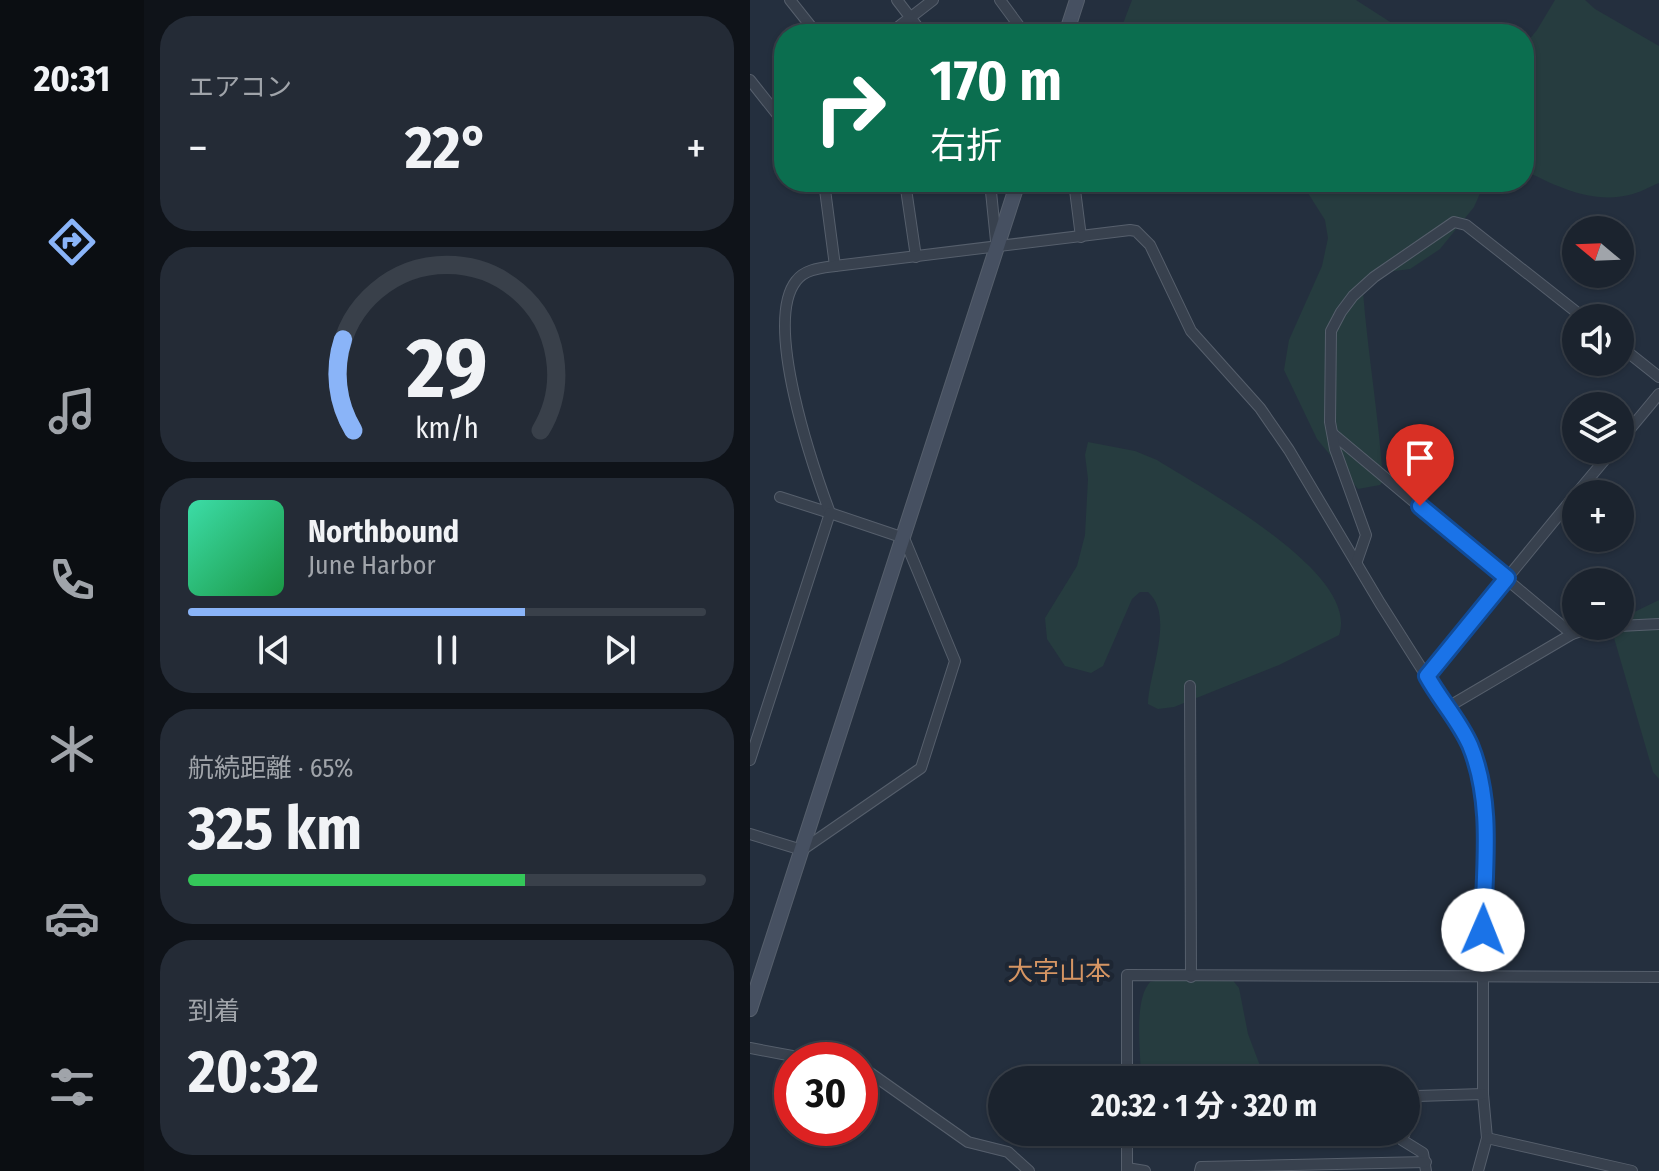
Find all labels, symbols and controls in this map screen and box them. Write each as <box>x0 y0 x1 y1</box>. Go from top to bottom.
text: 170 m <box>930 48 1062 115</box>
icon: right <box>798 56 902 160</box>
text: 20:31 <box>34 57 110 101</box>
text: エアコン <box>188 72 292 103</box>
text: 22° <box>405 112 489 184</box>
text: − <box>188 122 208 175</box>
text: + <box>686 122 706 175</box>
text: 右折 <box>930 124 1002 168</box>
icon: directions <box>44 214 100 270</box>
north arrow <box>1562 216 1634 288</box>
map controls <box>1562 216 1634 640</box>
button: sound <box>1562 304 1634 376</box>
text: 29 <box>405 318 488 418</box>
icon: music <box>44 383 100 439</box>
button: layers <box>1562 392 1634 464</box>
text: km/h <box>415 411 479 446</box>
pin <box>1386 424 1454 506</box>
icon: arrive <box>1398 436 1442 480</box>
button: + <box>1562 480 1634 552</box>
text: Northbound <box>308 514 459 550</box>
text: June Harbor <box>308 550 436 581</box>
icon: phone <box>44 552 100 608</box>
button: − <box>1562 568 1634 640</box>
icon: previous <box>252 628 296 672</box>
icon: pause <box>425 628 469 672</box>
icon: next <box>598 628 642 672</box>
icon: climate <box>44 721 100 777</box>
text: 航続距離 · 65% <box>188 753 353 784</box>
text: 325 km <box>188 793 362 865</box>
position arrow <box>1441 888 1525 972</box>
icon: car <box>44 890 100 946</box>
district label: 大字山本 <box>1007 956 1111 987</box>
text: 到着 <box>188 996 240 1027</box>
text: 20:32 <box>188 1036 319 1108</box>
speed limit sign: 30 <box>774 1042 878 1146</box>
icon: filters <box>44 1059 100 1115</box>
text: 20:32 · 1 分 · 320 m <box>1091 1088 1317 1124</box>

